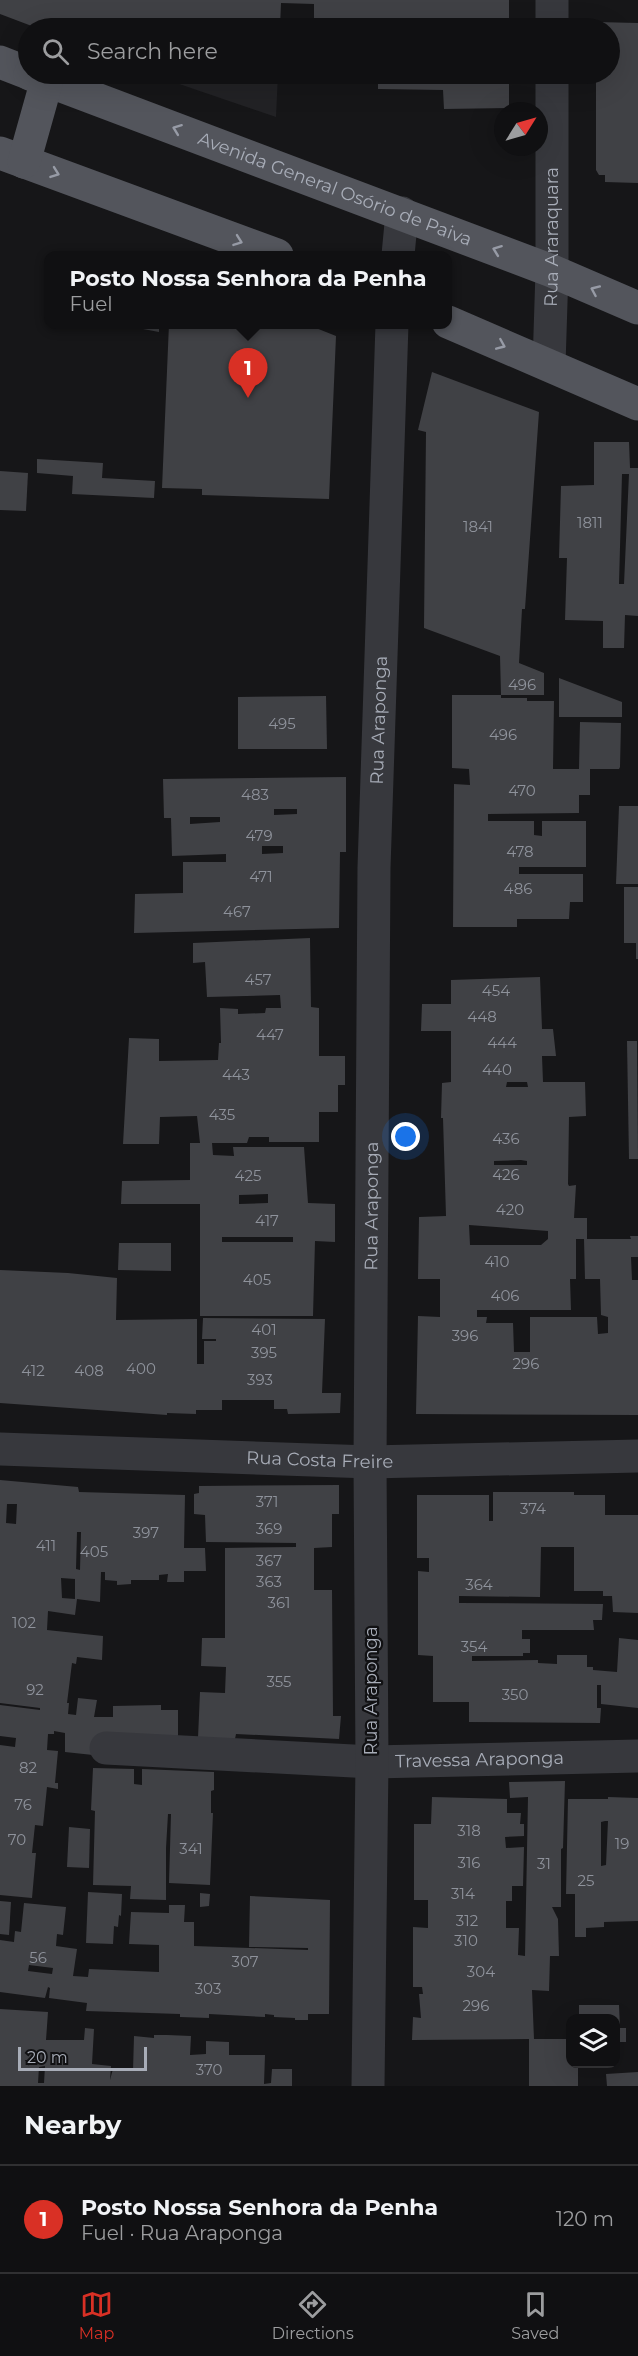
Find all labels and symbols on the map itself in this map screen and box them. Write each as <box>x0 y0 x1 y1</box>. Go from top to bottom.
north arrow <box>494 102 548 156</box>
one-way arrow <box>172 124 183 136</box>
street label: Avenida General Osório de Paiva <box>195 127 475 251</box>
one-way arrow <box>49 166 60 179</box>
street label: Rua Araraquara <box>540 167 563 307</box>
one-way arrow <box>232 233 243 246</box>
one-way arrow <box>492 245 503 257</box>
one-way arrow <box>590 285 601 297</box>
one-way arrow <box>495 338 506 350</box>
pin: 1 <box>228 348 268 398</box>
house number: 1811 <box>577 513 603 532</box>
house number: 1841 <box>463 517 493 536</box>
street label: Rua Araponga <box>366 655 392 785</box>
house number: 496 <box>508 675 536 694</box>
house number: 495 <box>268 714 296 733</box>
house number: 496 <box>489 725 517 744</box>
house number: 470 <box>508 781 536 800</box>
house number: 483 <box>241 785 269 804</box>
house number: 479 <box>245 826 273 845</box>
house number: 478 <box>506 842 534 861</box>
house number: 471 <box>249 867 273 886</box>
house number: 486 <box>504 879 532 898</box>
house number: 467 <box>223 902 251 921</box>
house number: 457 <box>245 970 272 989</box>
house number: 454 <box>482 981 510 1000</box>
house number: 448 <box>467 1007 497 1026</box>
house number: 447 <box>256 1025 284 1044</box>
house number: 444 <box>487 1033 517 1052</box>
house number: 440 <box>482 1060 512 1079</box>
house number: 443 <box>222 1065 250 1084</box>
house number: 435 <box>209 1105 235 1124</box>
your location <box>391 1122 420 1151</box>
house number: 436 <box>492 1129 520 1148</box>
street label: Rua Araponga <box>360 1141 383 1271</box>
house number: 426 <box>492 1165 520 1184</box>
house number: 425 <box>235 1166 261 1185</box>
house number: 420 <box>496 1200 524 1219</box>
house number: 417 <box>255 1211 279 1230</box>
house number: 410 <box>485 1252 510 1271</box>
house number: 405 <box>243 1270 271 1289</box>
house number: 406 <box>491 1286 519 1305</box>
house number: 401 <box>251 1320 277 1339</box>
house number: 396 <box>452 1326 478 1345</box>
house number: 395 <box>251 1343 277 1362</box>
house number: 296 <box>513 1354 539 1373</box>
house number: 400 <box>126 1359 156 1378</box>
house number: 412 <box>21 1361 45 1380</box>
house number: 408 <box>74 1361 104 1380</box>
house number: 393 <box>247 1370 273 1389</box>
street label: Rua Costa Freire <box>246 1447 394 1473</box>
house number: 371 <box>256 1492 278 1511</box>
house number: 374 <box>520 1499 546 1518</box>
house number: 369 <box>256 1519 282 1538</box>
house number: 397 <box>133 1523 159 1542</box>
house number: 411 <box>36 1536 56 1555</box>
house number: 405 <box>80 1542 108 1561</box>
house number: 367 <box>256 1551 282 1570</box>
house number: 363 <box>256 1572 282 1591</box>
house number: 364 <box>465 1575 493 1594</box>
house number: 361 <box>267 1593 291 1612</box>
house number: 102 <box>12 1613 36 1632</box>
street label: Rua Araponga <box>360 1626 382 1756</box>
house number: 354 <box>461 1637 487 1656</box>
house number: 355 <box>266 1672 292 1691</box>
house number: 92 <box>26 1680 44 1699</box>
house number: 350 <box>502 1685 528 1704</box>
street label: Travessa Araponga <box>395 1747 564 1772</box>
house number: 82 <box>19 1758 37 1777</box>
house number: 76 <box>14 1795 32 1814</box>
house number: 318 <box>457 1821 481 1840</box>
house number: 70 <box>8 1830 26 1849</box>
house number: 19 <box>615 1834 629 1853</box>
house number: 341 <box>179 1839 203 1858</box>
house number: 316 <box>457 1853 481 1872</box>
house number: 31 <box>537 1854 551 1873</box>
house number: 25 <box>577 1871 595 1890</box>
house number: 314 <box>451 1884 475 1903</box>
house number: 312 <box>456 1911 478 1930</box>
house number: 310 <box>454 1931 478 1950</box>
house number: 56 <box>29 1948 47 1967</box>
house number: 307 <box>231 1952 259 1971</box>
house number: 304 <box>467 1962 495 1981</box>
house number: 303 <box>195 1979 221 1998</box>
house number: 296 <box>463 1996 489 2015</box>
scale bar <box>18 2044 147 2072</box>
house number: 370 <box>196 2060 222 2079</box>

